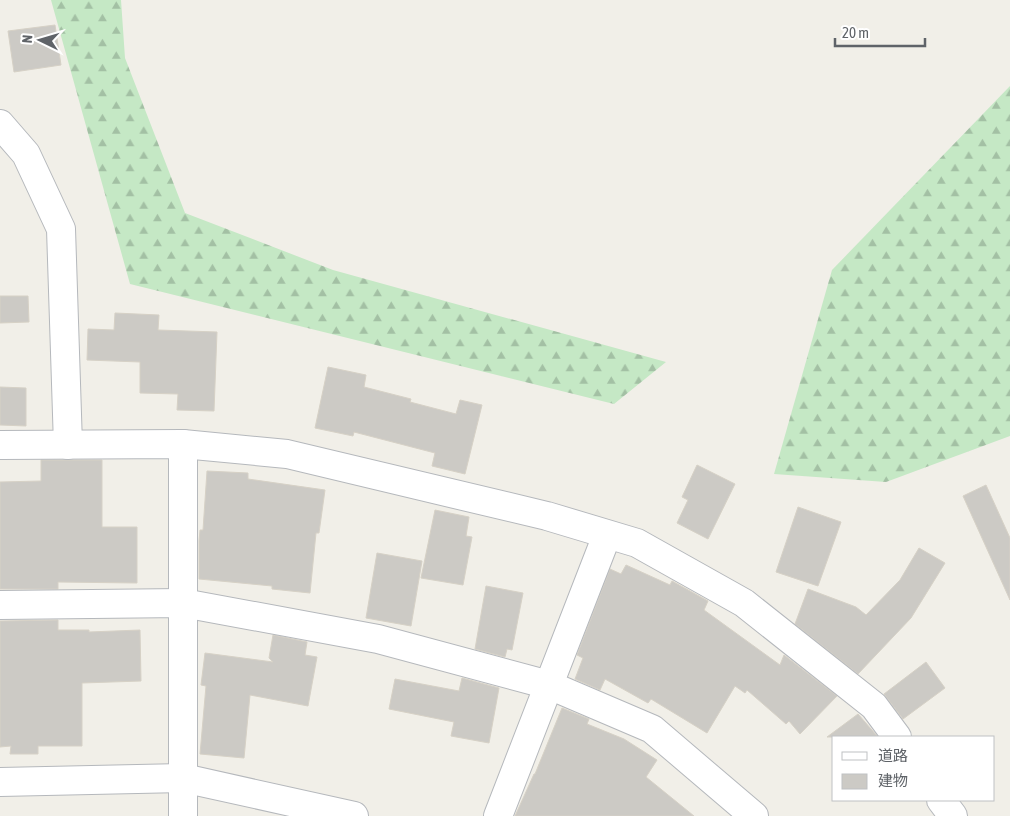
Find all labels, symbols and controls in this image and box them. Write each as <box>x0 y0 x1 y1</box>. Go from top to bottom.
north arrow <box>15 15 65 65</box>
scale bar <box>835 15 925 47</box>
text: 20 m <box>842 24 869 41</box>
text: N <box>19 34 35 44</box>
legend <box>832 736 995 801</box>
text: 道路 <box>878 747 908 764</box>
text: 建物 <box>878 772 908 789</box>

